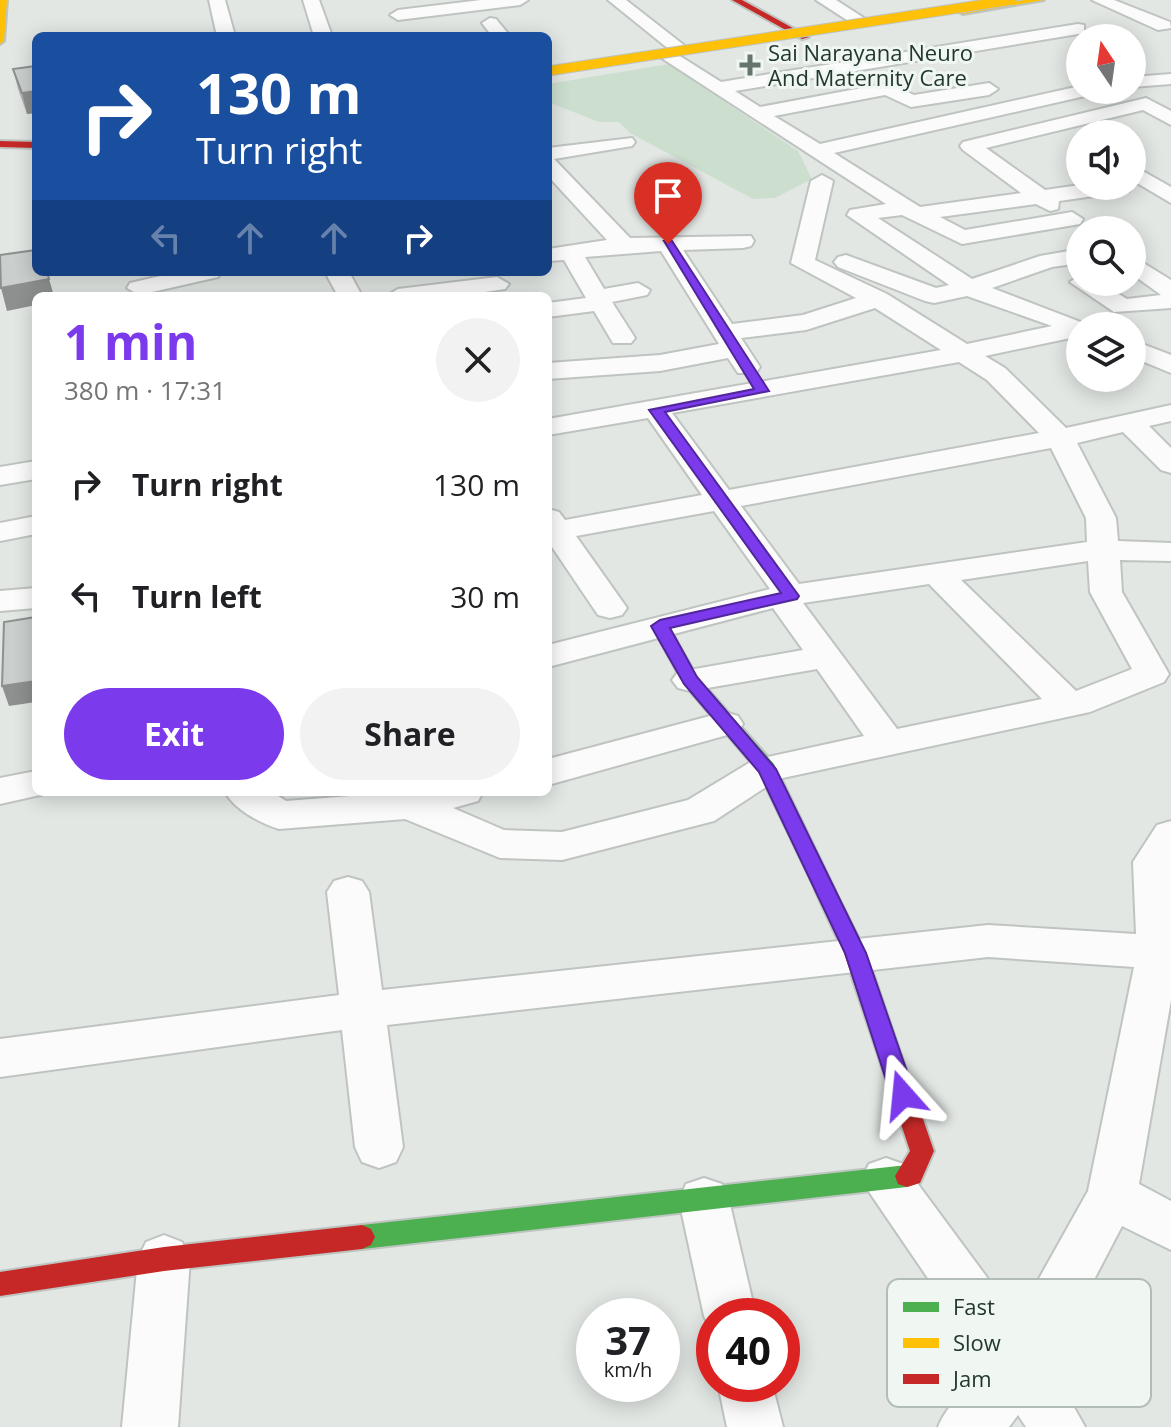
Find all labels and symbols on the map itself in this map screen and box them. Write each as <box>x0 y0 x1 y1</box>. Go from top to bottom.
north arrow <box>1066 24 1146 104</box>
place label: Sai Narayana Neuro And Maternity Care <box>768 37 973 92</box>
marker: Sai Narayana Neuro And Maternity Care <box>739 54 761 76</box>
pin <box>634 162 702 244</box>
position arrow <box>861 1053 945 1137</box>
legend <box>887 1279 1151 1407</box>
text: Fast <box>953 1291 995 1321</box>
speed limit sign: 40 <box>696 1298 800 1402</box>
text: Slow <box>953 1327 1001 1357</box>
text: Jam <box>951 1363 992 1393</box>

